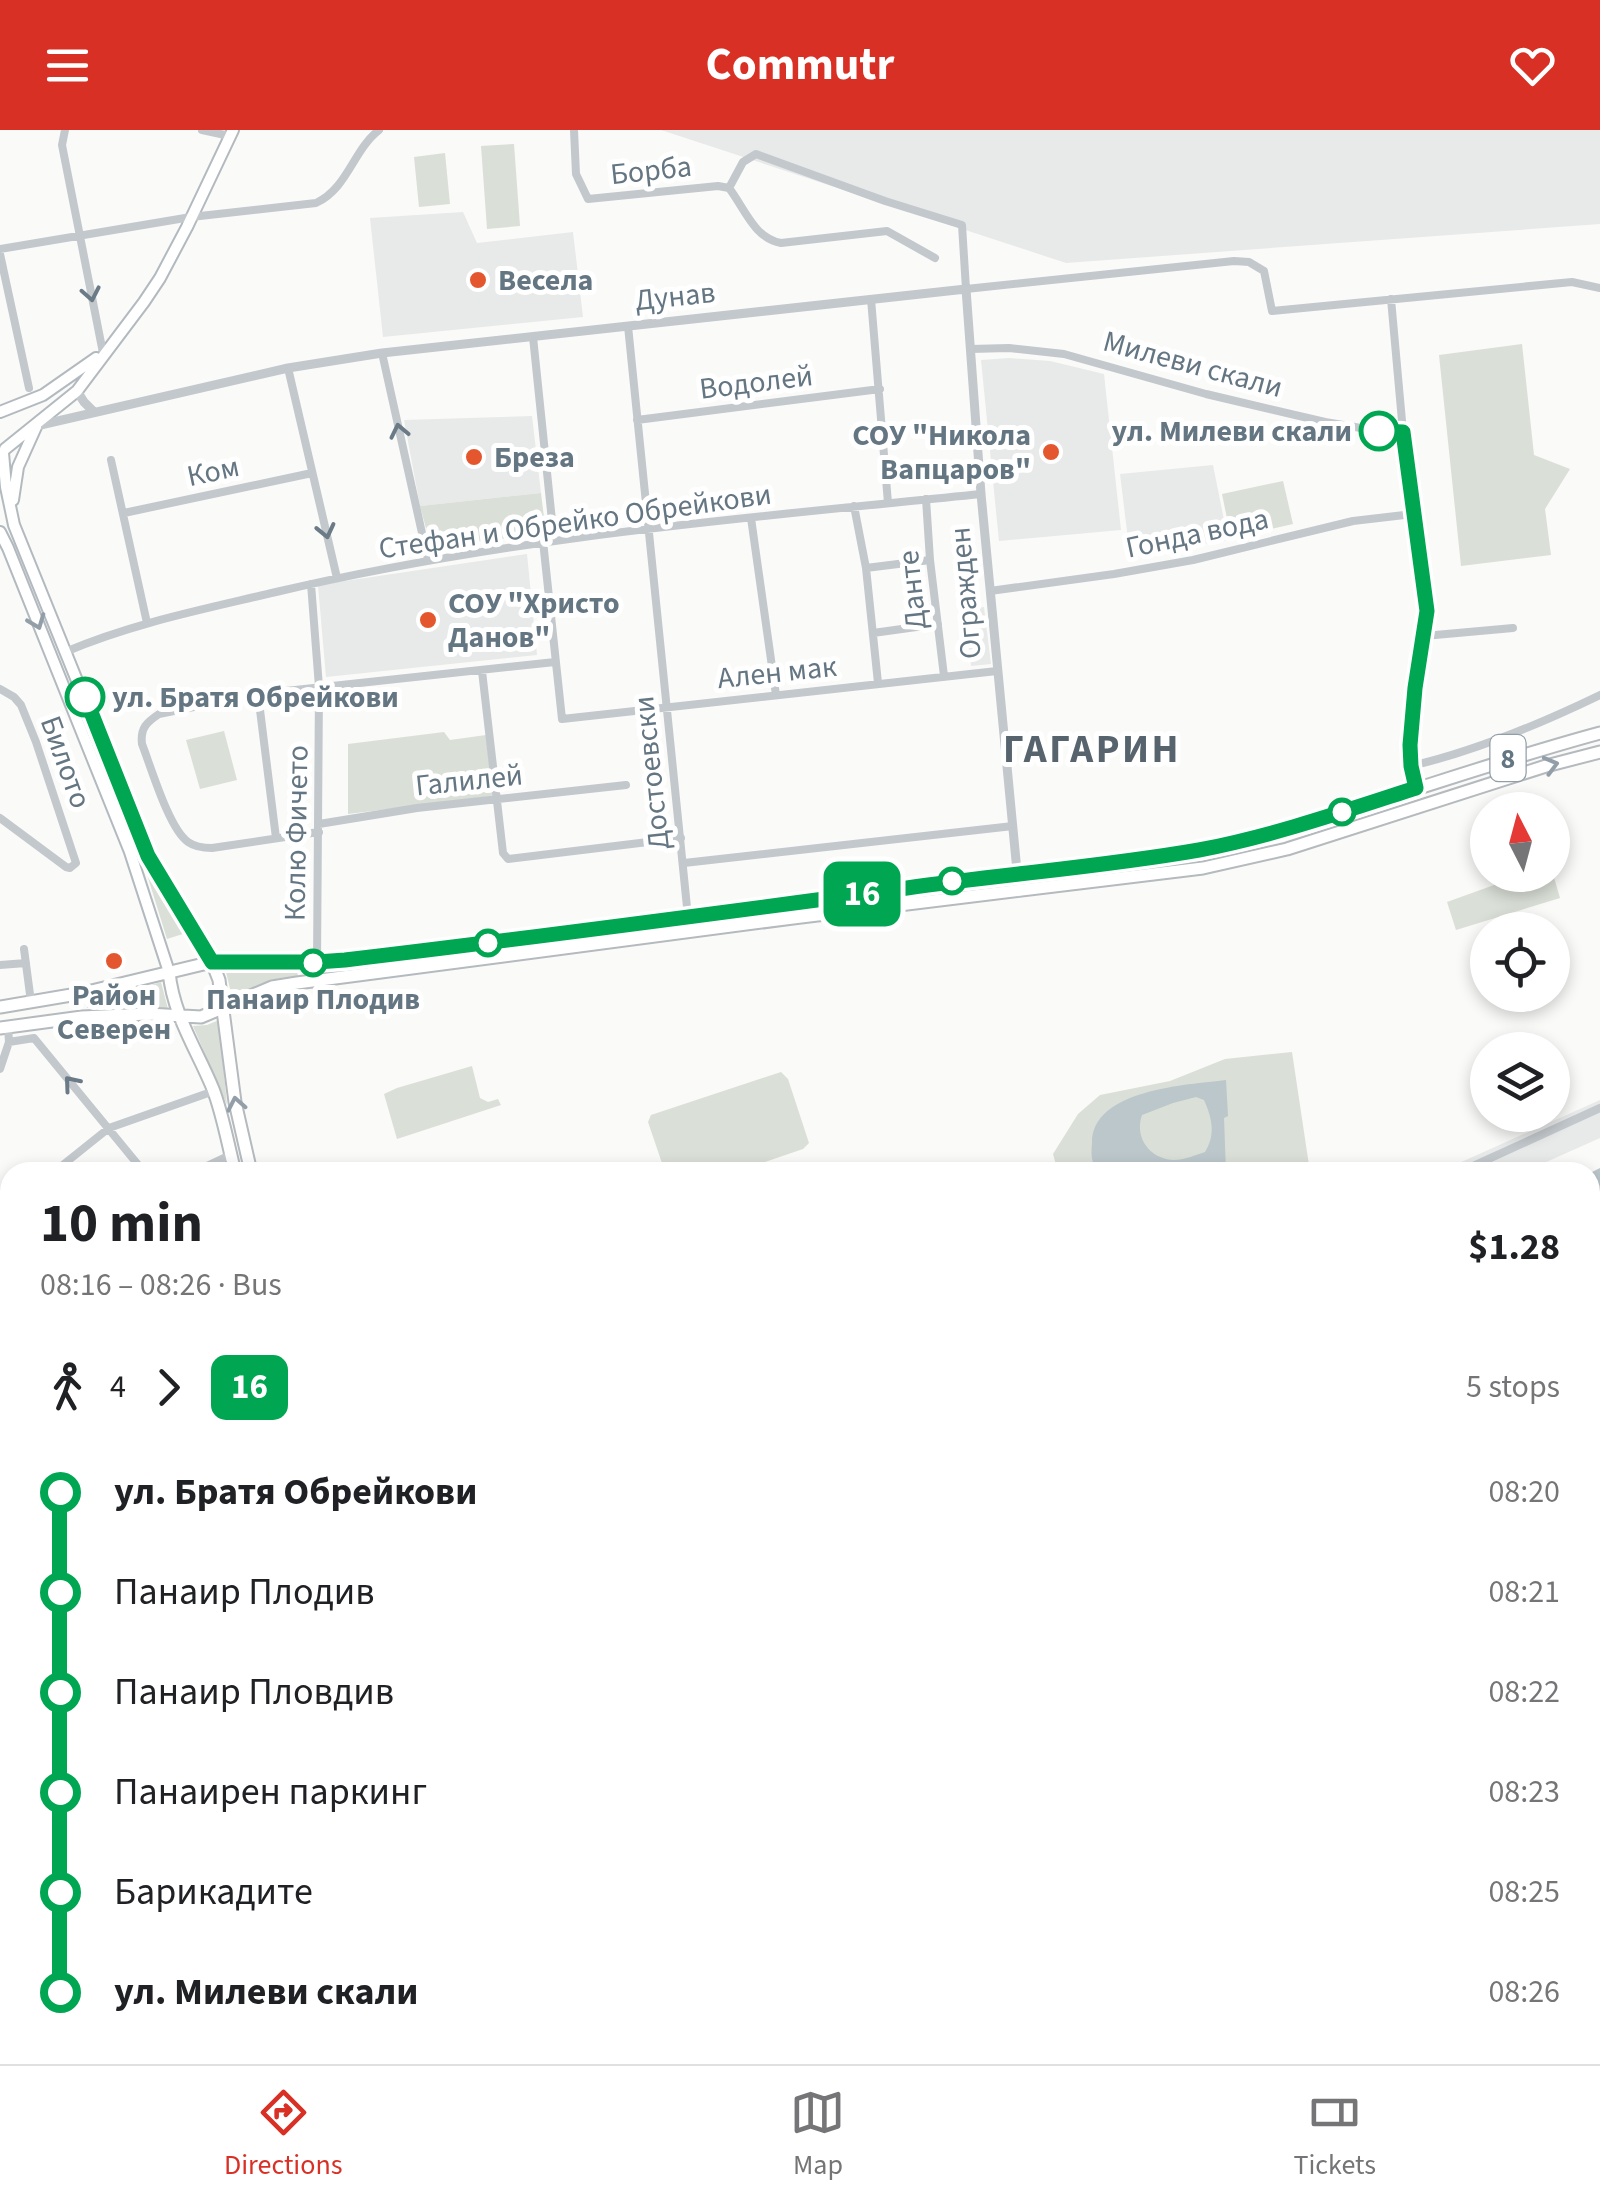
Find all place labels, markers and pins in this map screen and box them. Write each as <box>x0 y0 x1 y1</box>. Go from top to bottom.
place label: Весела <box>498 259 593 302</box>
marker: Весела <box>467 269 489 291</box>
place label: ул. Милеви скали <box>1112 410 1352 453</box>
marker: ул. Милеви скали <box>1360 412 1398 450</box>
place label: СОУ "Никола Вапцаров" <box>852 414 1031 491</box>
place label: Бреза <box>494 436 575 479</box>
marker: СОУ "Никола Вапцаров" <box>1040 441 1062 463</box>
marker: Бреза <box>463 446 485 468</box>
place label: СОУ "Христо Данов" <box>448 582 620 659</box>
marker: СОУ "Христо Данов" <box>417 609 439 631</box>
place label: ул. Братя Обрейкови <box>112 676 399 719</box>
marker: ул. Братя Обрейкови <box>66 678 104 716</box>
unlabelled marker <box>1329 799 1355 825</box>
unlabelled marker <box>939 868 965 894</box>
unlabelled marker <box>475 930 501 956</box>
marker: Район Северен <box>103 950 125 972</box>
marker: Панаир Плодив <box>300 950 326 976</box>
place label: Район Северен <box>57 974 171 1051</box>
place label: Панаир Плодив <box>206 978 420 1021</box>

